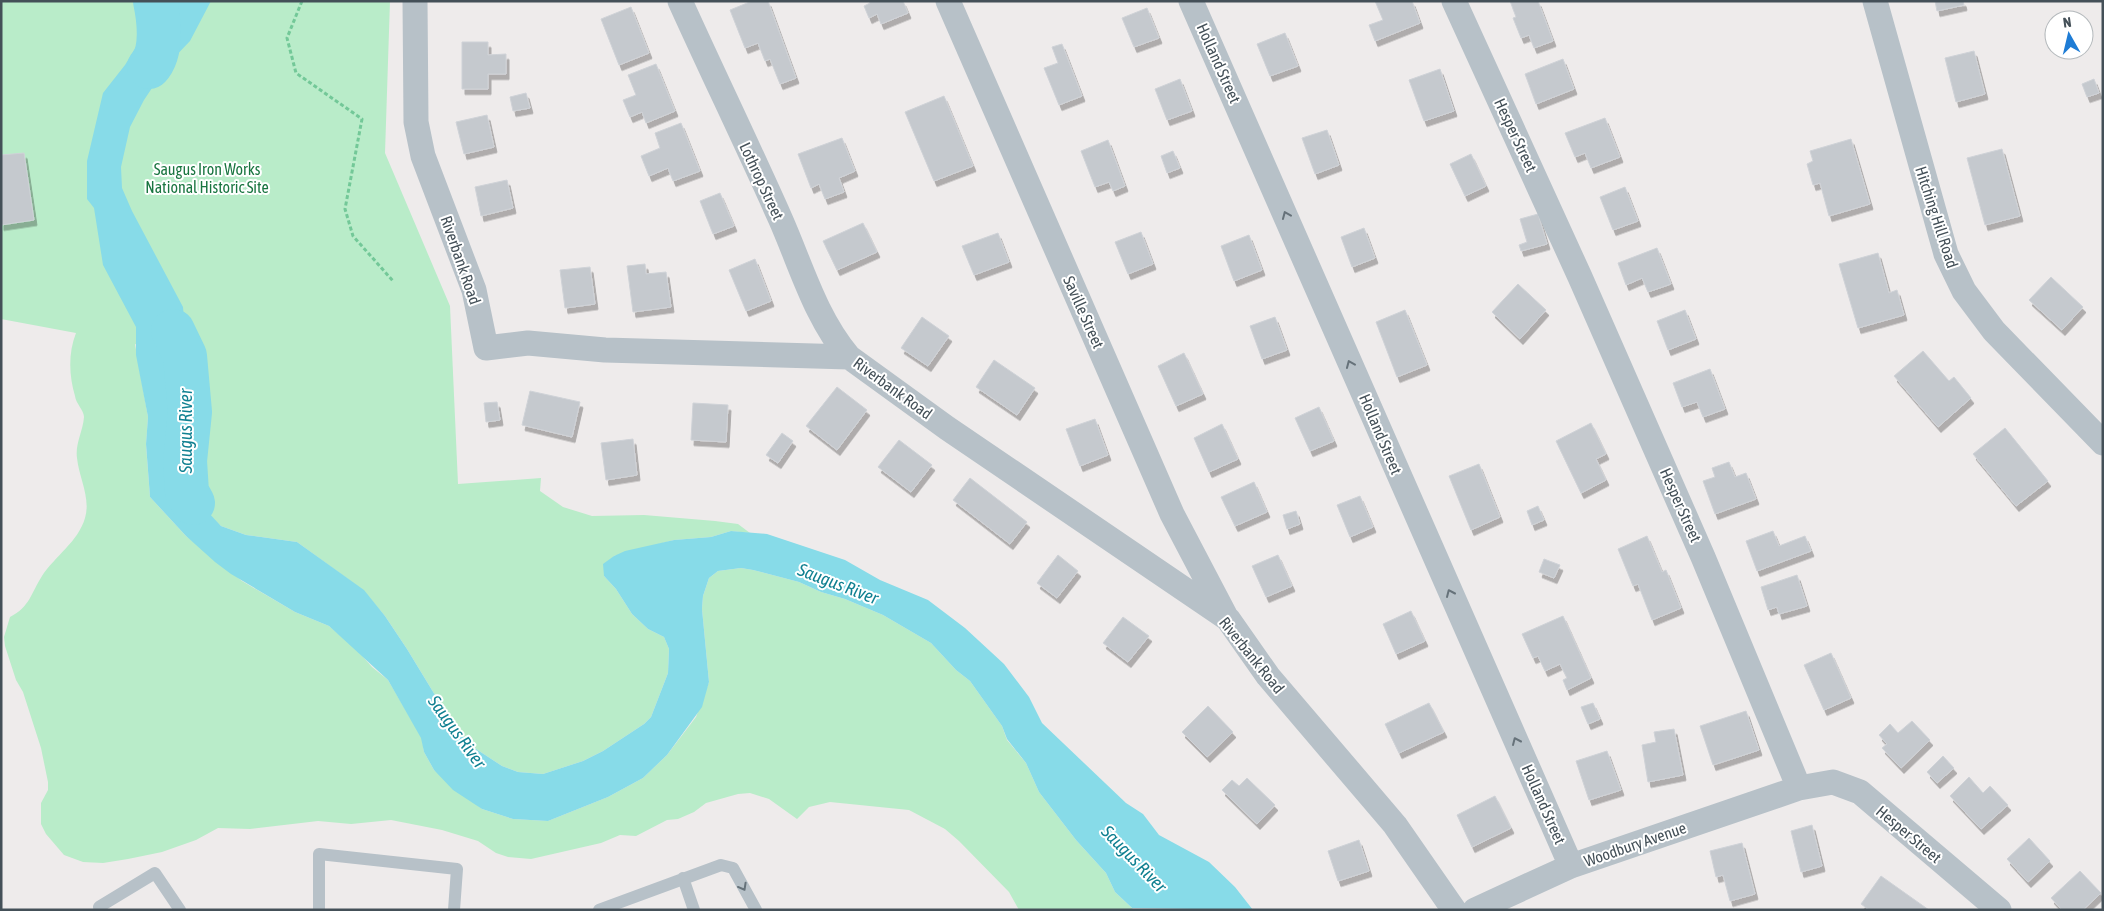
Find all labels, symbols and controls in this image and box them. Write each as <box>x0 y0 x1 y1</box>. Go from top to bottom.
north arrow <box>2044 10 2094 60</box>
text: N <box>2062 14 2072 31</box>
street label: Holland Street <box>1193 20 1245 106</box>
street label: Hesper Street <box>1490 95 1541 175</box>
street label: Lothrop Street <box>735 139 788 223</box>
park label: Saugus Iron Works National Historic Site <box>145 160 269 196</box>
street label: Hitching Hill Road <box>1911 164 1962 270</box>
one-way arrow <box>1282 211 1293 220</box>
street label: Riverbank Road <box>437 213 485 307</box>
street label: Saville Street <box>1060 273 1108 351</box>
street label: Riverbank Road <box>850 353 936 423</box>
one-way arrow <box>1346 360 1357 369</box>
water label: Saugus River <box>175 388 196 474</box>
street label: Holland Street <box>1356 391 1406 477</box>
street label: Hesper Street <box>1656 465 1705 546</box>
water label: Saugus River <box>794 558 882 609</box>
one-way arrow <box>1445 589 1456 598</box>
street label: Riverbank Road <box>1216 613 1288 697</box>
water label: Saugus River <box>423 691 491 773</box>
one-way arrow <box>1512 737 1523 746</box>
street label: Holland Street <box>1518 761 1570 847</box>
street label: Hesper Street <box>1872 802 1945 867</box>
street label: Woodbury Avenue <box>1582 818 1689 871</box>
water label: Saugus River <box>1097 820 1172 897</box>
one-way arrow <box>737 881 747 890</box>

